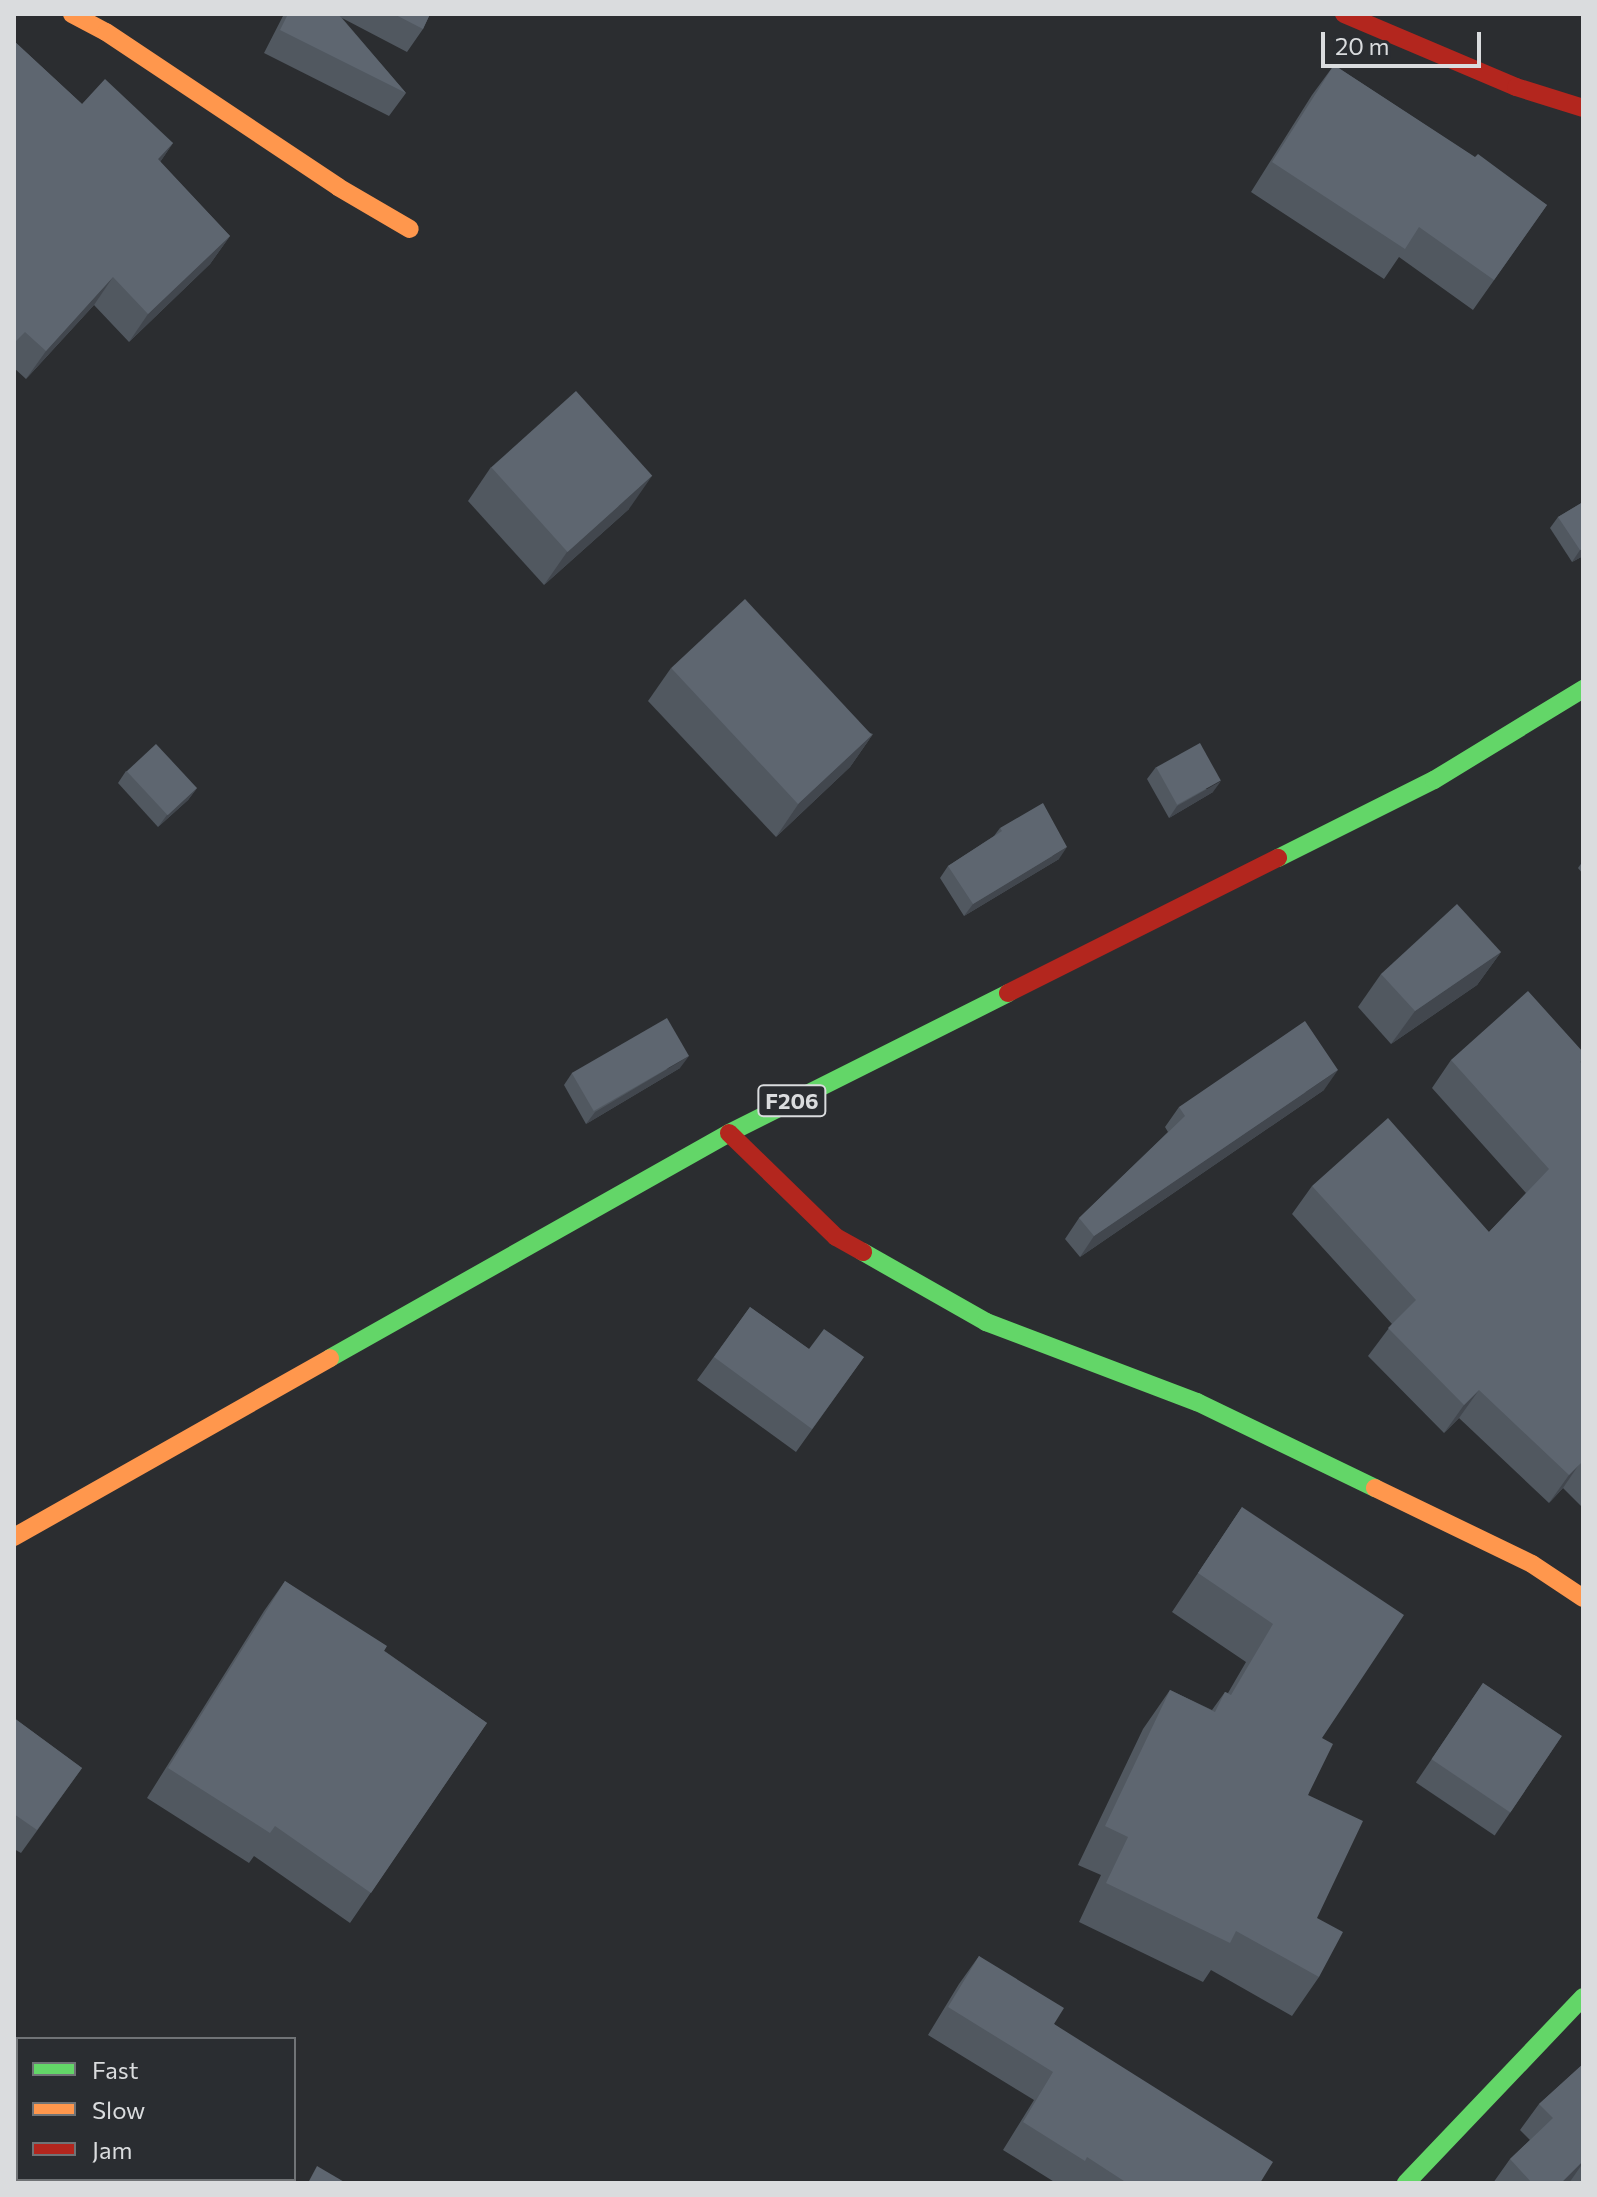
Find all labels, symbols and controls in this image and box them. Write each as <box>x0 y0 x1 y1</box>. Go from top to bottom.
scale bar <box>1325 16 1485 66</box>
text: 20 m <box>1335 31 1389 60</box>
road number: F206 <box>756 1083 828 1119</box>
legend <box>16 2037 296 2181</box>
text: Fast <box>92 2055 139 2084</box>
text: Slow <box>92 2095 145 2124</box>
text: Jam <box>92 2135 132 2164</box>

